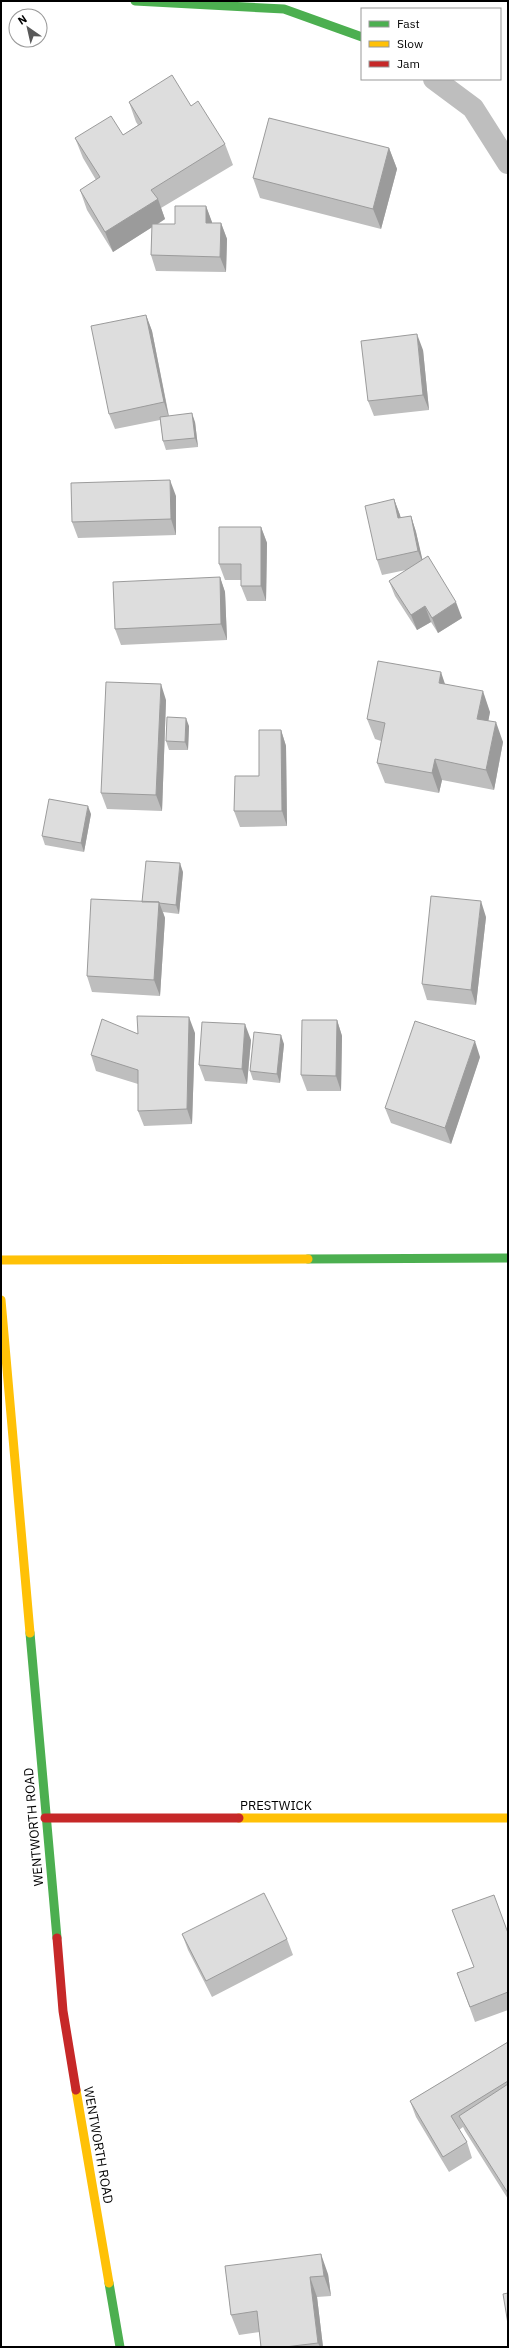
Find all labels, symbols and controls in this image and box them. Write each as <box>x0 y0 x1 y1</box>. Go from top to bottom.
north arrow <box>8 8 48 48</box>
legend <box>361 8 501 80</box>
text: N <box>15 12 30 28</box>
text: Fast <box>397 16 420 31</box>
text: Slow <box>397 36 423 51</box>
text: Jam <box>397 56 420 71</box>
street label: WENTWORTH ROAD <box>20 1767 47 1887</box>
street label: PRESTWICK <box>240 1797 312 1814</box>
street label: WENTWORTH ROAD <box>80 2085 117 2205</box>

